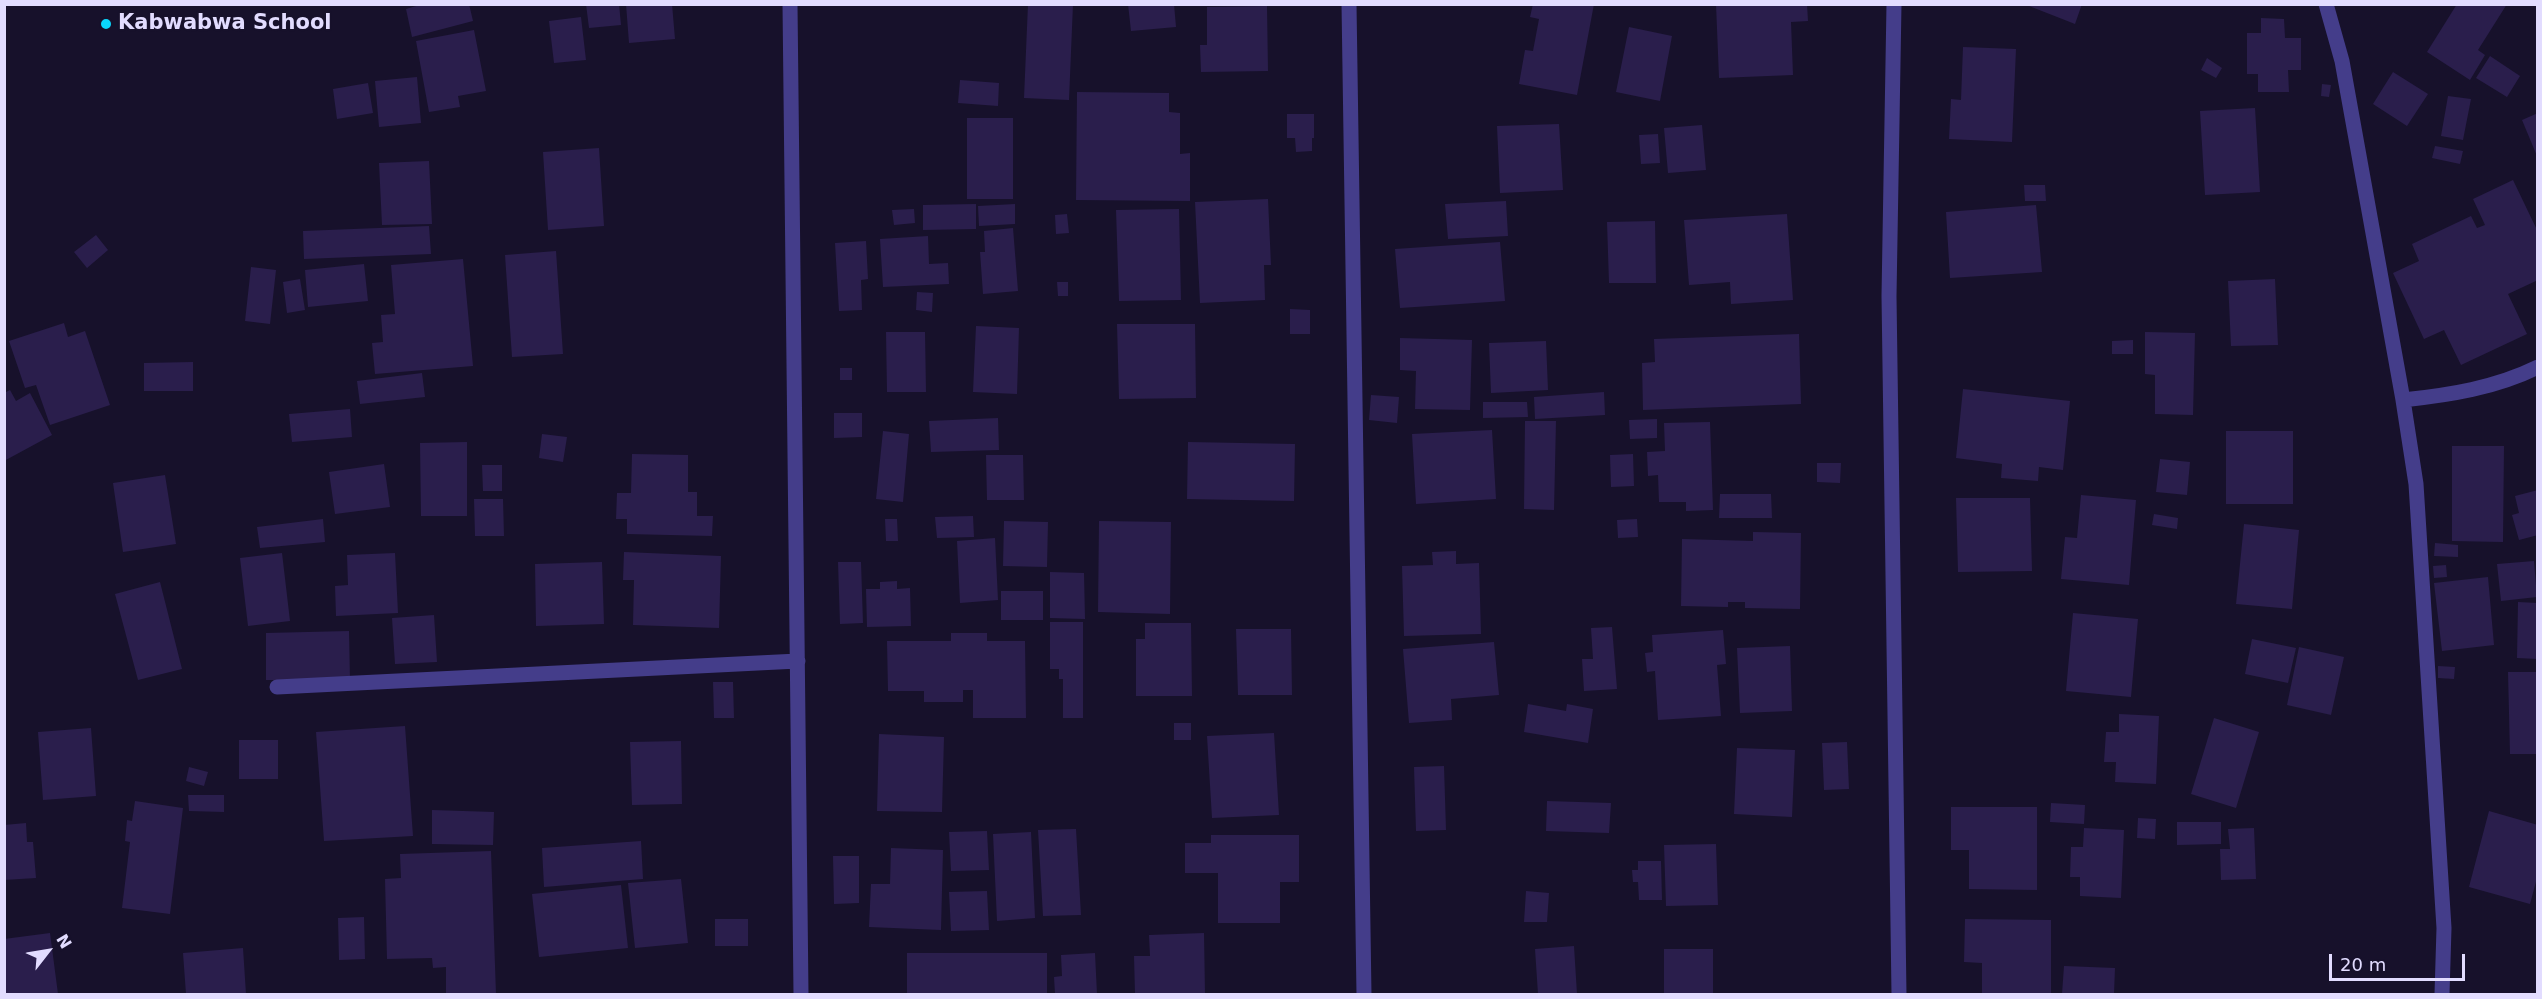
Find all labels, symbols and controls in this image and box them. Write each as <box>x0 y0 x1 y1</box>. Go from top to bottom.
place label: Kabwabwa School <box>118 11 332 37</box>
marker: Kabwabwa School <box>99 17 113 31</box>
north arrow <box>18 921 78 981</box>
text: N <box>52 931 75 952</box>
scale bar <box>2332 942 2468 980</box>
text: 20 m <box>2340 954 2386 975</box>

